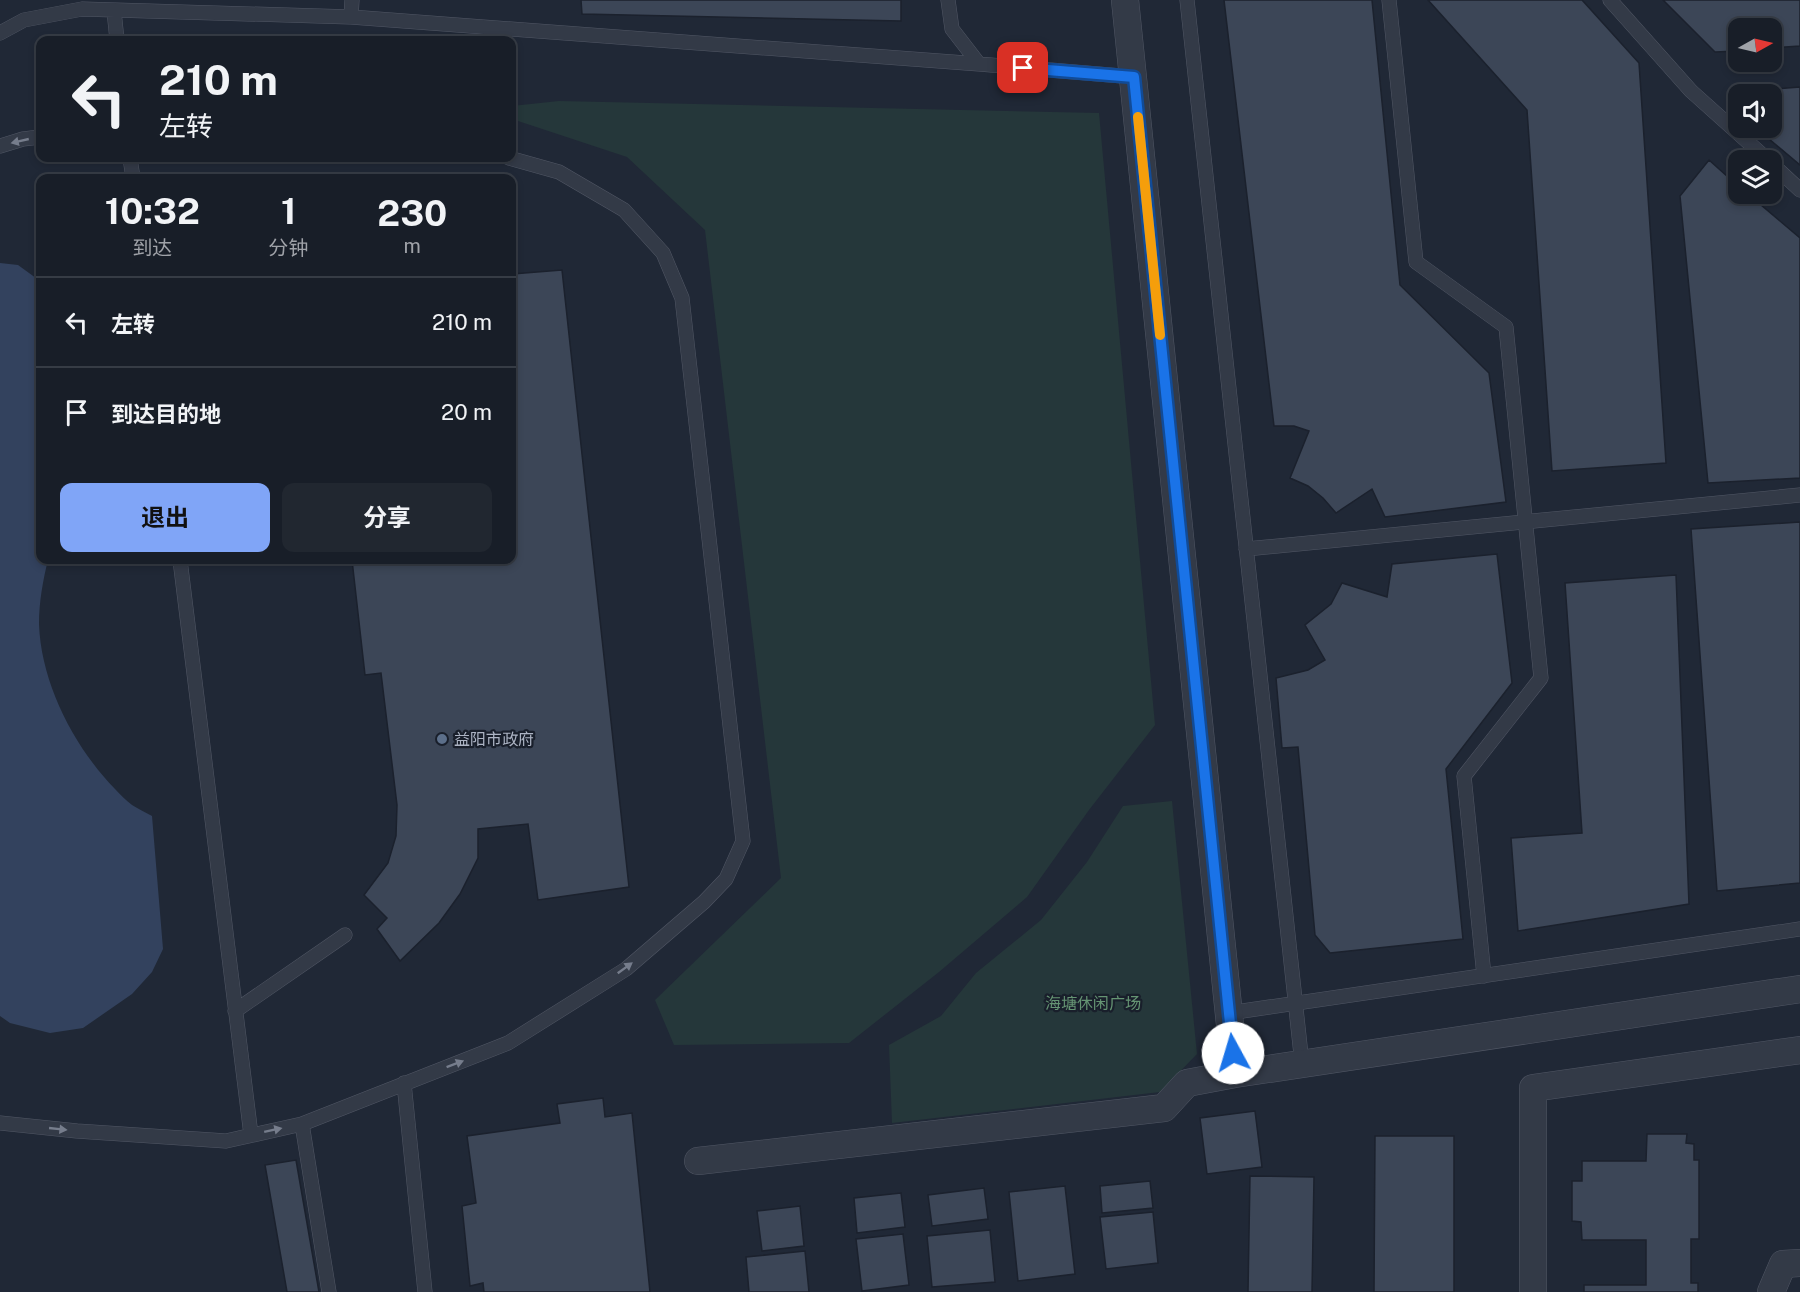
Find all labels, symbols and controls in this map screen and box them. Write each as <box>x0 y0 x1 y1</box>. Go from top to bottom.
north arrow <box>1728 18 1782 72</box>
map controls <box>1728 18 1782 204</box>
pin <box>997 42 1048 93</box>
icon: arrive <box>1006 51 1039 84</box>
text: 210 m <box>159 55 278 104</box>
icon: left <box>60 60 138 138</box>
button: sound <box>1728 84 1782 138</box>
text: 左转 <box>159 110 213 142</box>
one-way arrow <box>11 136 29 146</box>
button: layers <box>1728 150 1782 204</box>
text: 10:32 <box>105 190 200 232</box>
text: 1 <box>281 190 296 232</box>
text: 230 <box>377 192 447 234</box>
text: m <box>404 234 421 258</box>
text: 到达 <box>132 236 172 260</box>
text: 分钟 <box>269 236 309 260</box>
icon: left <box>60 306 93 339</box>
text: 210 m <box>432 309 492 335</box>
text: 左转 <box>111 311 155 337</box>
icon: arrive <box>60 396 93 429</box>
text: 20 m <box>441 399 492 425</box>
text: 到达目的地 <box>111 401 221 427</box>
button: 退出 <box>60 483 270 552</box>
button: 分享 <box>282 483 492 552</box>
place label: 益阳市政府 <box>454 730 534 749</box>
marker: 益阳市政府 <box>435 732 449 746</box>
one-way arrow <box>617 963 632 975</box>
park label: 海塘休闲广场 <box>1045 994 1141 1013</box>
position arrow <box>1201 1021 1265 1085</box>
one-way arrow <box>447 1058 465 1068</box>
one-way arrow <box>49 1124 68 1134</box>
one-way arrow <box>263 1125 282 1134</box>

